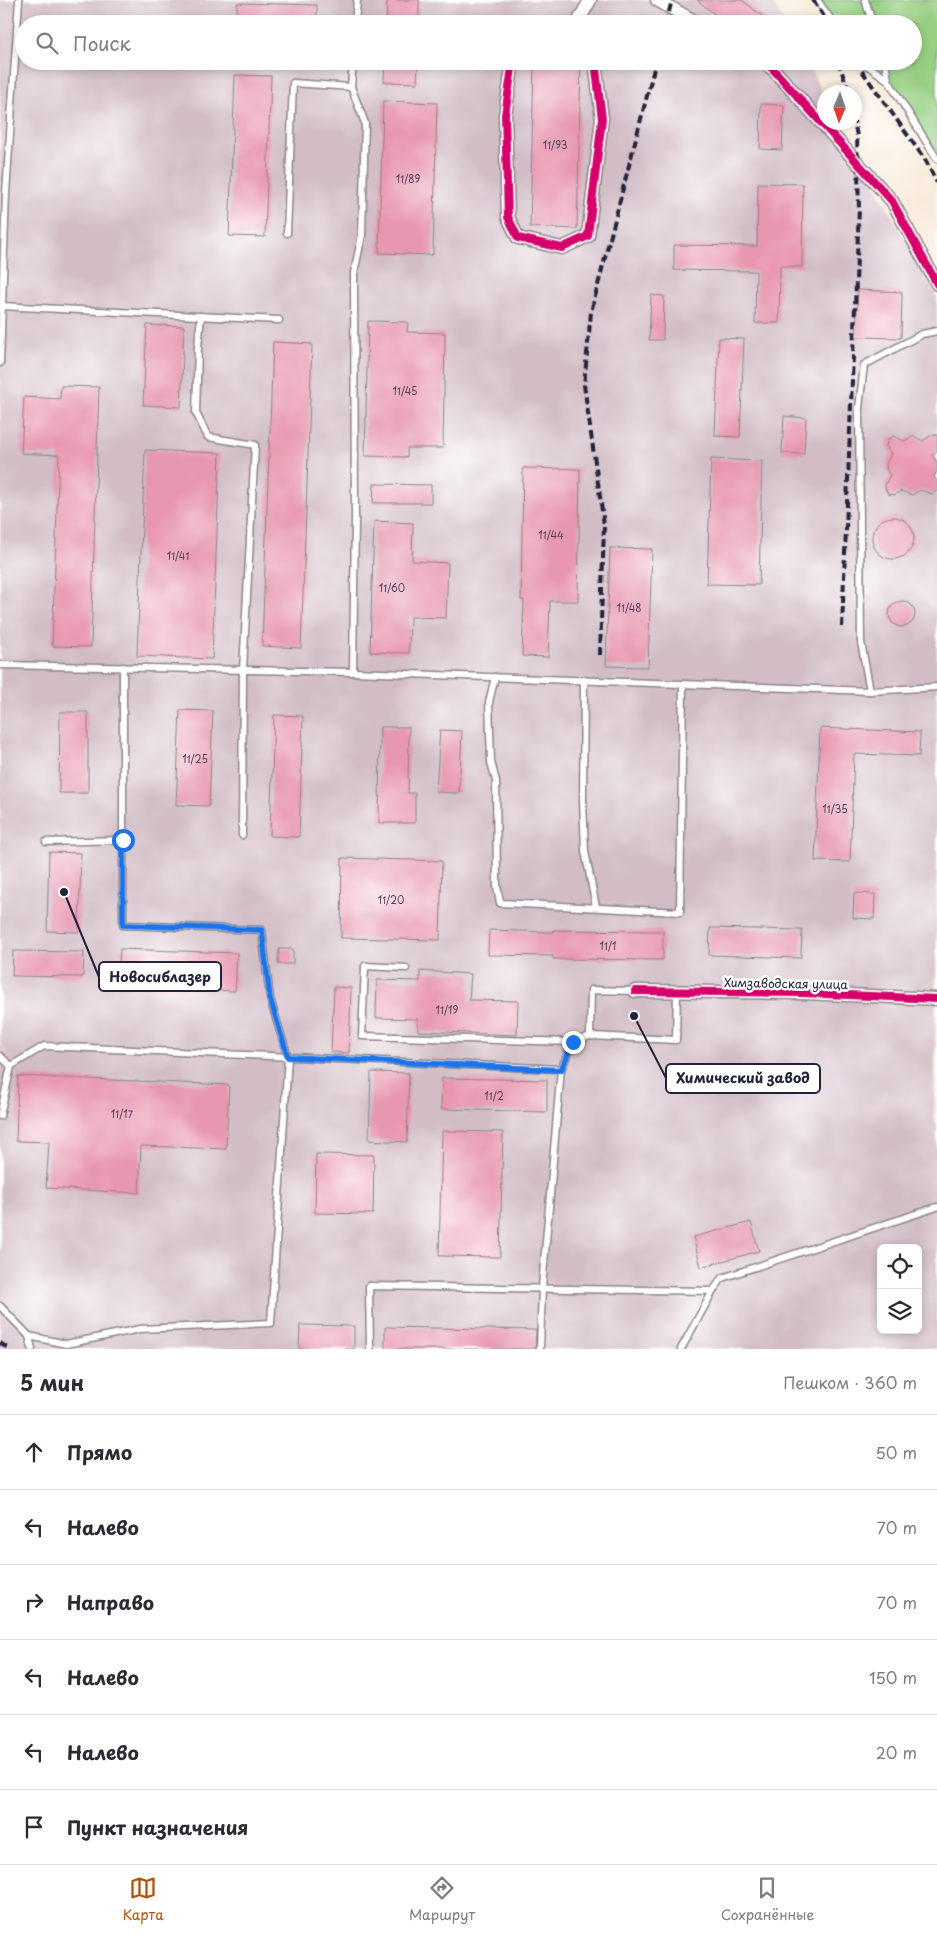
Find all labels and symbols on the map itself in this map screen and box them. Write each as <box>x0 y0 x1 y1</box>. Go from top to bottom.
north arrow <box>817 85 862 130</box>
house number: 11/93 <box>543 137 567 152</box>
house number: 11/89 <box>396 171 420 186</box>
house number: 11/45 <box>393 383 417 398</box>
house number: 11/44 <box>538 527 564 542</box>
house number: 11/41 <box>167 548 189 563</box>
house number: 11/60 <box>379 580 405 595</box>
house number: 11/48 <box>617 600 641 615</box>
house number: 11/25 <box>182 751 208 766</box>
house number: 11/35 <box>822 801 848 816</box>
route start <box>112 829 135 852</box>
house number: 11/20 <box>378 892 404 907</box>
house number: 11/1 <box>600 938 616 953</box>
callout: Новосиблазер <box>99 962 221 991</box>
text: Новосиблазер <box>109 966 211 987</box>
street label: Химзаводская улица <box>724 973 849 993</box>
house number: 11/19 <box>436 1002 459 1017</box>
route end <box>562 1031 585 1054</box>
callout: Химический завод <box>666 1064 820 1093</box>
text: Химический завод <box>676 1067 810 1088</box>
house number: 11/2 <box>484 1088 504 1103</box>
house number: 11/17 <box>111 1106 134 1121</box>

